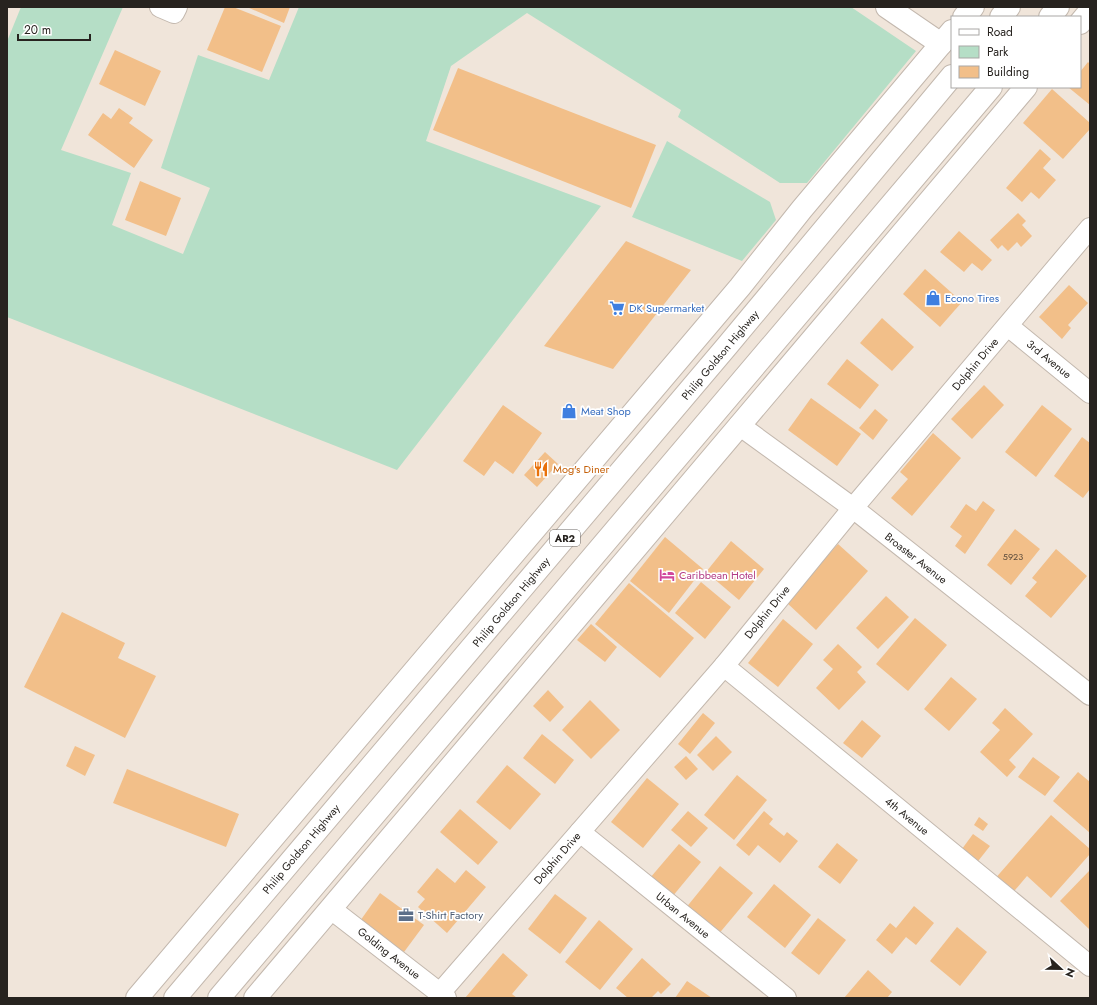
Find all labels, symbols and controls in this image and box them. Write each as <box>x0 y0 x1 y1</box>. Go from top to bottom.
scale bar <box>18 16 90 42</box>
legend <box>951 16 1081 88</box>
text: 20 m <box>24 21 51 39</box>
text: Road <box>987 23 1013 41</box>
text: Park <box>987 43 1009 61</box>
text: Building <box>987 63 1029 81</box>
shop icon: Econo Tires <box>924 289 942 307</box>
place label: Econo Tires <box>945 290 1000 306</box>
supermarket icon: DK Supermarket <box>608 299 626 317</box>
place label: DK Supermarket <box>629 300 704 316</box>
street label: Philip Goldson Highway <box>678 307 762 403</box>
street label: Dolphin Drive <box>948 334 1002 394</box>
street label: 3rd Avenue <box>1023 336 1075 382</box>
shop icon: Meat Shop <box>560 402 578 420</box>
place label: Meat Shop <box>581 403 631 419</box>
restaurant icon: Mog's Diner <box>532 460 550 478</box>
place label: Mog's Diner <box>553 461 609 477</box>
street label: Broaster Avenue <box>881 529 951 588</box>
road number: AR2 <box>550 530 580 546</box>
house number: 5923 <box>1003 550 1023 563</box>
street label: Philip Goldson Highway <box>469 554 553 650</box>
hotel icon: Caribbean Hotel <box>658 566 676 584</box>
place label: Caribbean Hotel <box>679 567 756 583</box>
street label: Dolphin Drive <box>741 582 794 642</box>
street label: 4th Avenue <box>882 793 933 839</box>
street label: Philip Goldson Highway <box>259 801 343 897</box>
street label: Dolphin Drive <box>530 828 584 888</box>
street label: Urban Avenue <box>652 888 714 942</box>
office icon: T-Shirt Factory <box>397 906 415 924</box>
place label: T-Shirt Factory <box>418 907 483 923</box>
street label: Golding Avenue <box>354 923 424 983</box>
north arrow <box>1041 949 1081 989</box>
text: N <box>1061 966 1079 980</box>

